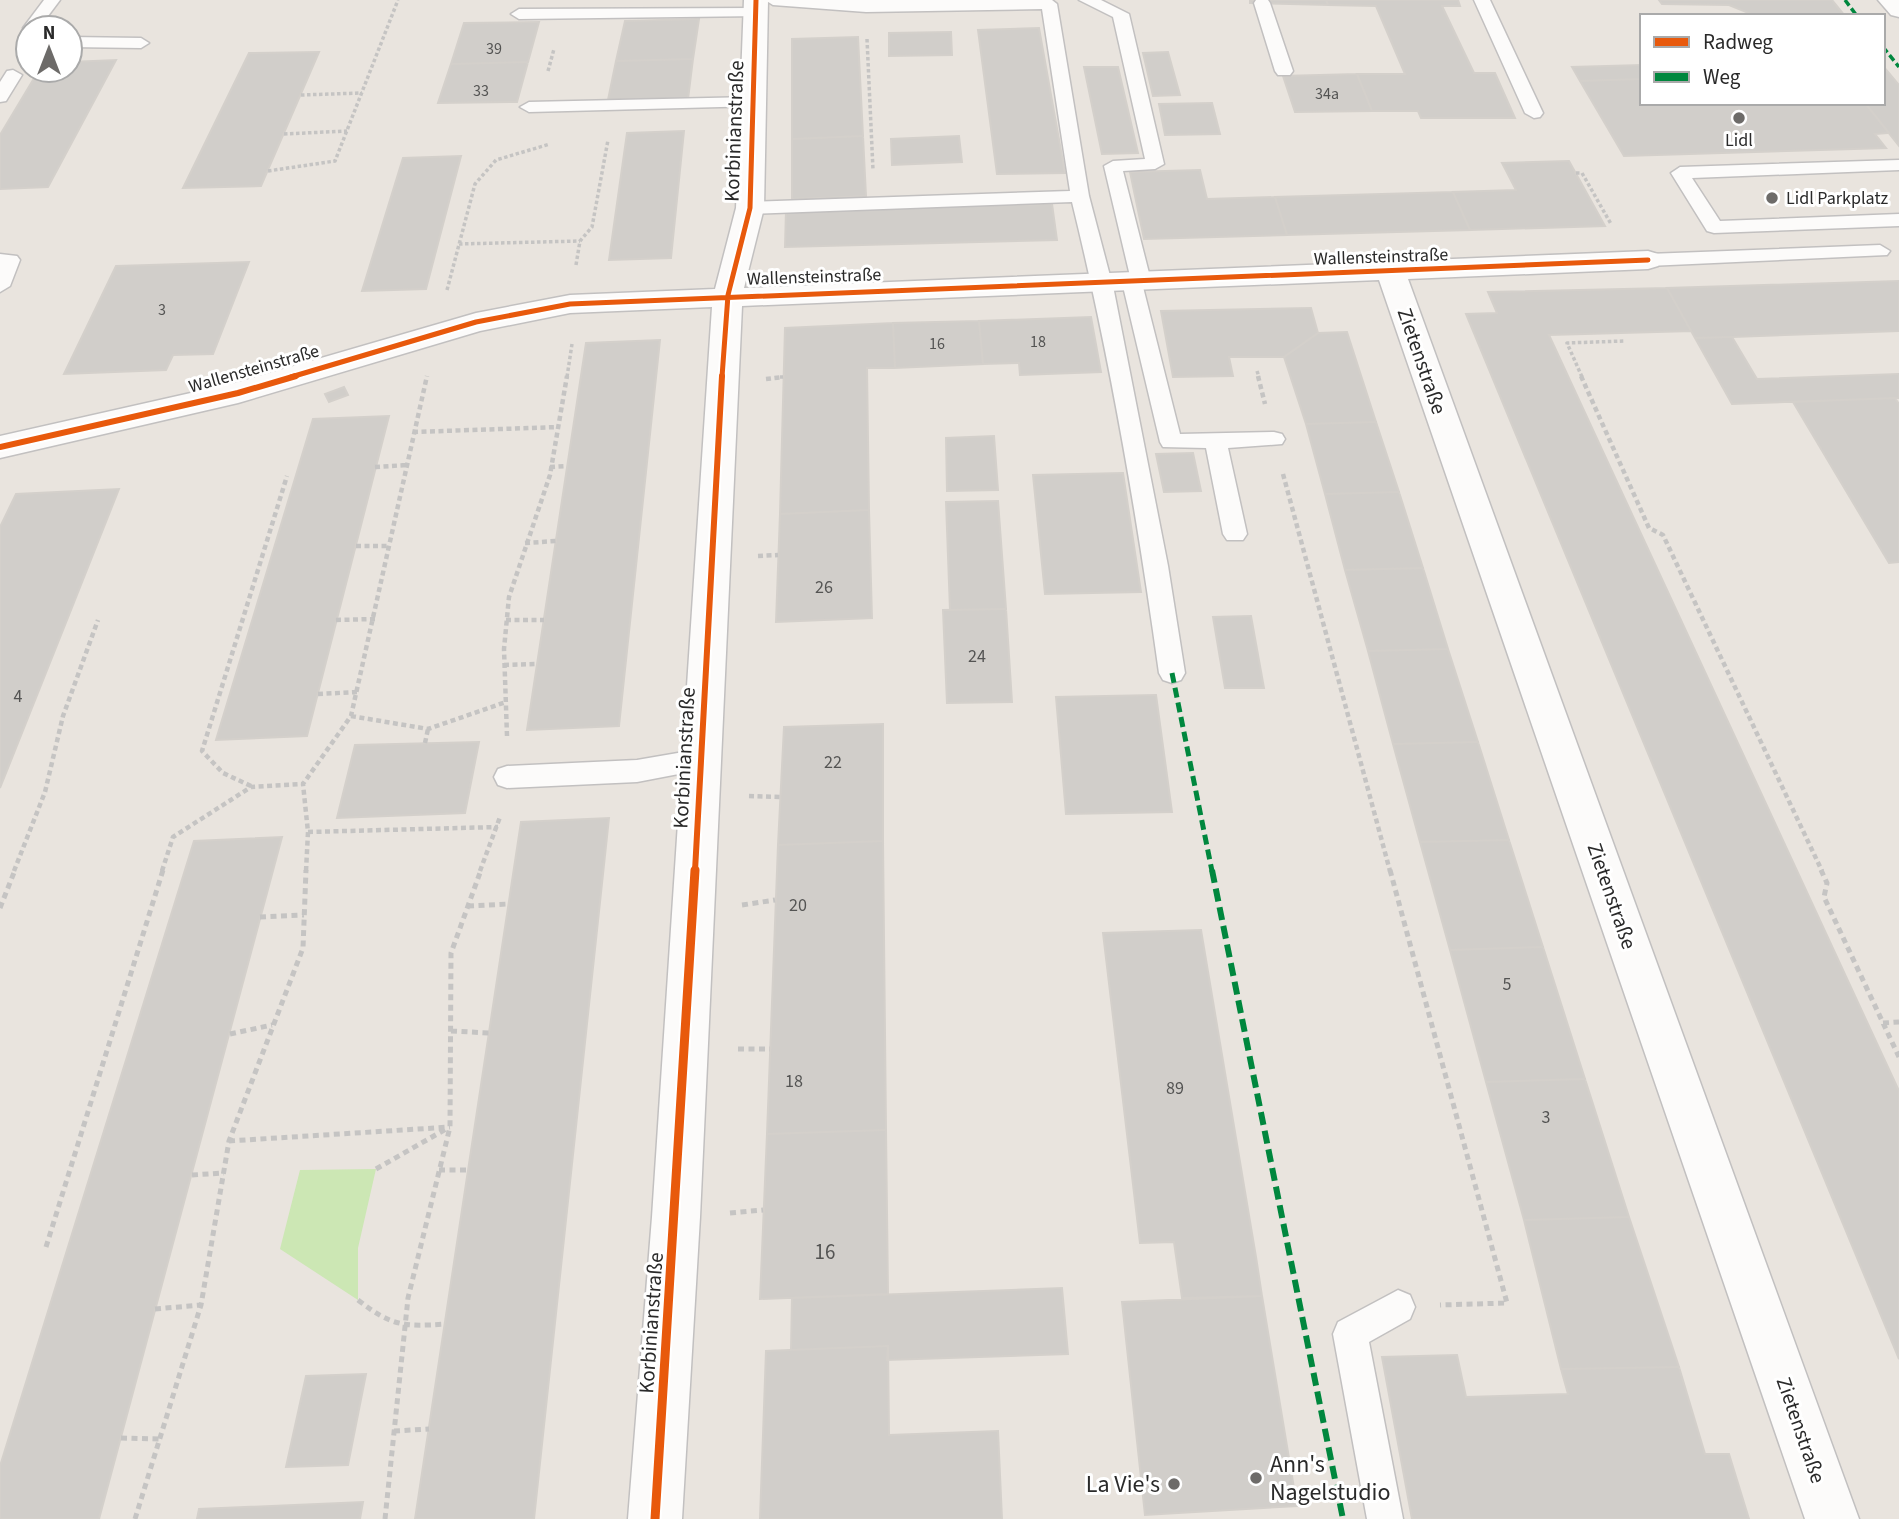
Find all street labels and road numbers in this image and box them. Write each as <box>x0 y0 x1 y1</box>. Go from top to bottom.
street label: Korbinianstraße <box>717 60 751 202</box>
street label: Wallensteinstraße <box>1313 242 1449 272</box>
street label: Wallensteinstraße <box>746 262 882 292</box>
street label: Zietenstraße <box>1390 304 1454 418</box>
street label: Wallensteinstraße <box>186 338 322 400</box>
street label: Korbinianstraße <box>665 687 703 829</box>
street label: Zietenstraße <box>1580 839 1644 953</box>
street label: Korbinianstraße <box>631 1251 671 1395</box>
street label: Zietenstraße <box>1769 1373 1833 1487</box>

